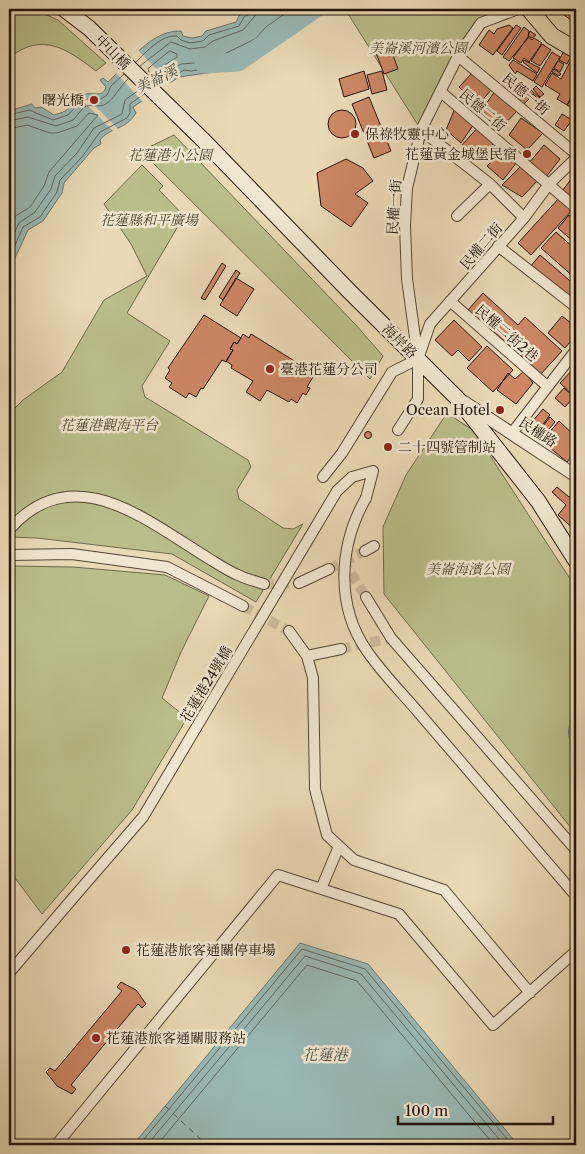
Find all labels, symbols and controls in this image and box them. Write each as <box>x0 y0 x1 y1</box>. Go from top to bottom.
street label: 中山橋 <box>92 31 134 73</box>
park label: 美崙溪河濱公園 <box>369 39 469 57</box>
water label: 美崙溪 <box>132 60 182 97</box>
street label: 民德一街 <box>499 69 553 119</box>
street label: 民德二街 <box>456 85 510 135</box>
place label: 曙光橋 <box>42 91 84 109</box>
marker: 曙光橋 <box>88 94 100 106</box>
place label: 保祿牧靈中心 <box>365 125 449 143</box>
marker: 保祿牧靈中心 <box>349 128 361 140</box>
place label: 花蓮黃金城堡民宿 <box>405 145 517 163</box>
park label: 花蓮港小公園 <box>128 146 214 164</box>
marker: 花蓮黃金城堡民宿 <box>521 148 533 160</box>
street label: 民權一街 <box>383 178 405 236</box>
park label: 花蓮縣和平廣場 <box>100 211 200 229</box>
street label: 民權二街 <box>456 219 506 273</box>
street label: 民權二街2巷 <box>472 301 542 365</box>
street label: 海岸路 <box>379 320 421 362</box>
place label: 臺港花蓮分公司 <box>280 360 378 378</box>
marker: 臺港花蓮分公司 <box>264 363 276 375</box>
place label: Ocean Hotel <box>406 401 490 419</box>
marker: Ocean Hotel <box>494 404 506 416</box>
street label: 民權路 <box>515 413 561 451</box>
park label: 花蓮港觀海平台 <box>60 416 159 434</box>
place label: 二十四號管制站 <box>398 438 496 456</box>
marker: 二十四號管制站 <box>382 441 394 453</box>
park label: 美崙海濱公園 <box>426 560 512 578</box>
street label: 花蓮港24號橋 <box>176 642 236 726</box>
place label: 花蓮港旅客通關停車場 <box>136 941 276 959</box>
marker: 花蓮港旅客通關停車場 <box>120 944 132 956</box>
place label: 花蓮港旅客通關服務站 <box>106 1029 246 1047</box>
marker: 花蓮港旅客通關服務站 <box>90 1032 102 1044</box>
water label: 花蓮港 <box>302 1045 349 1064</box>
scale bar <box>398 1094 552 1126</box>
text: 100 m <box>405 1101 448 1120</box>

